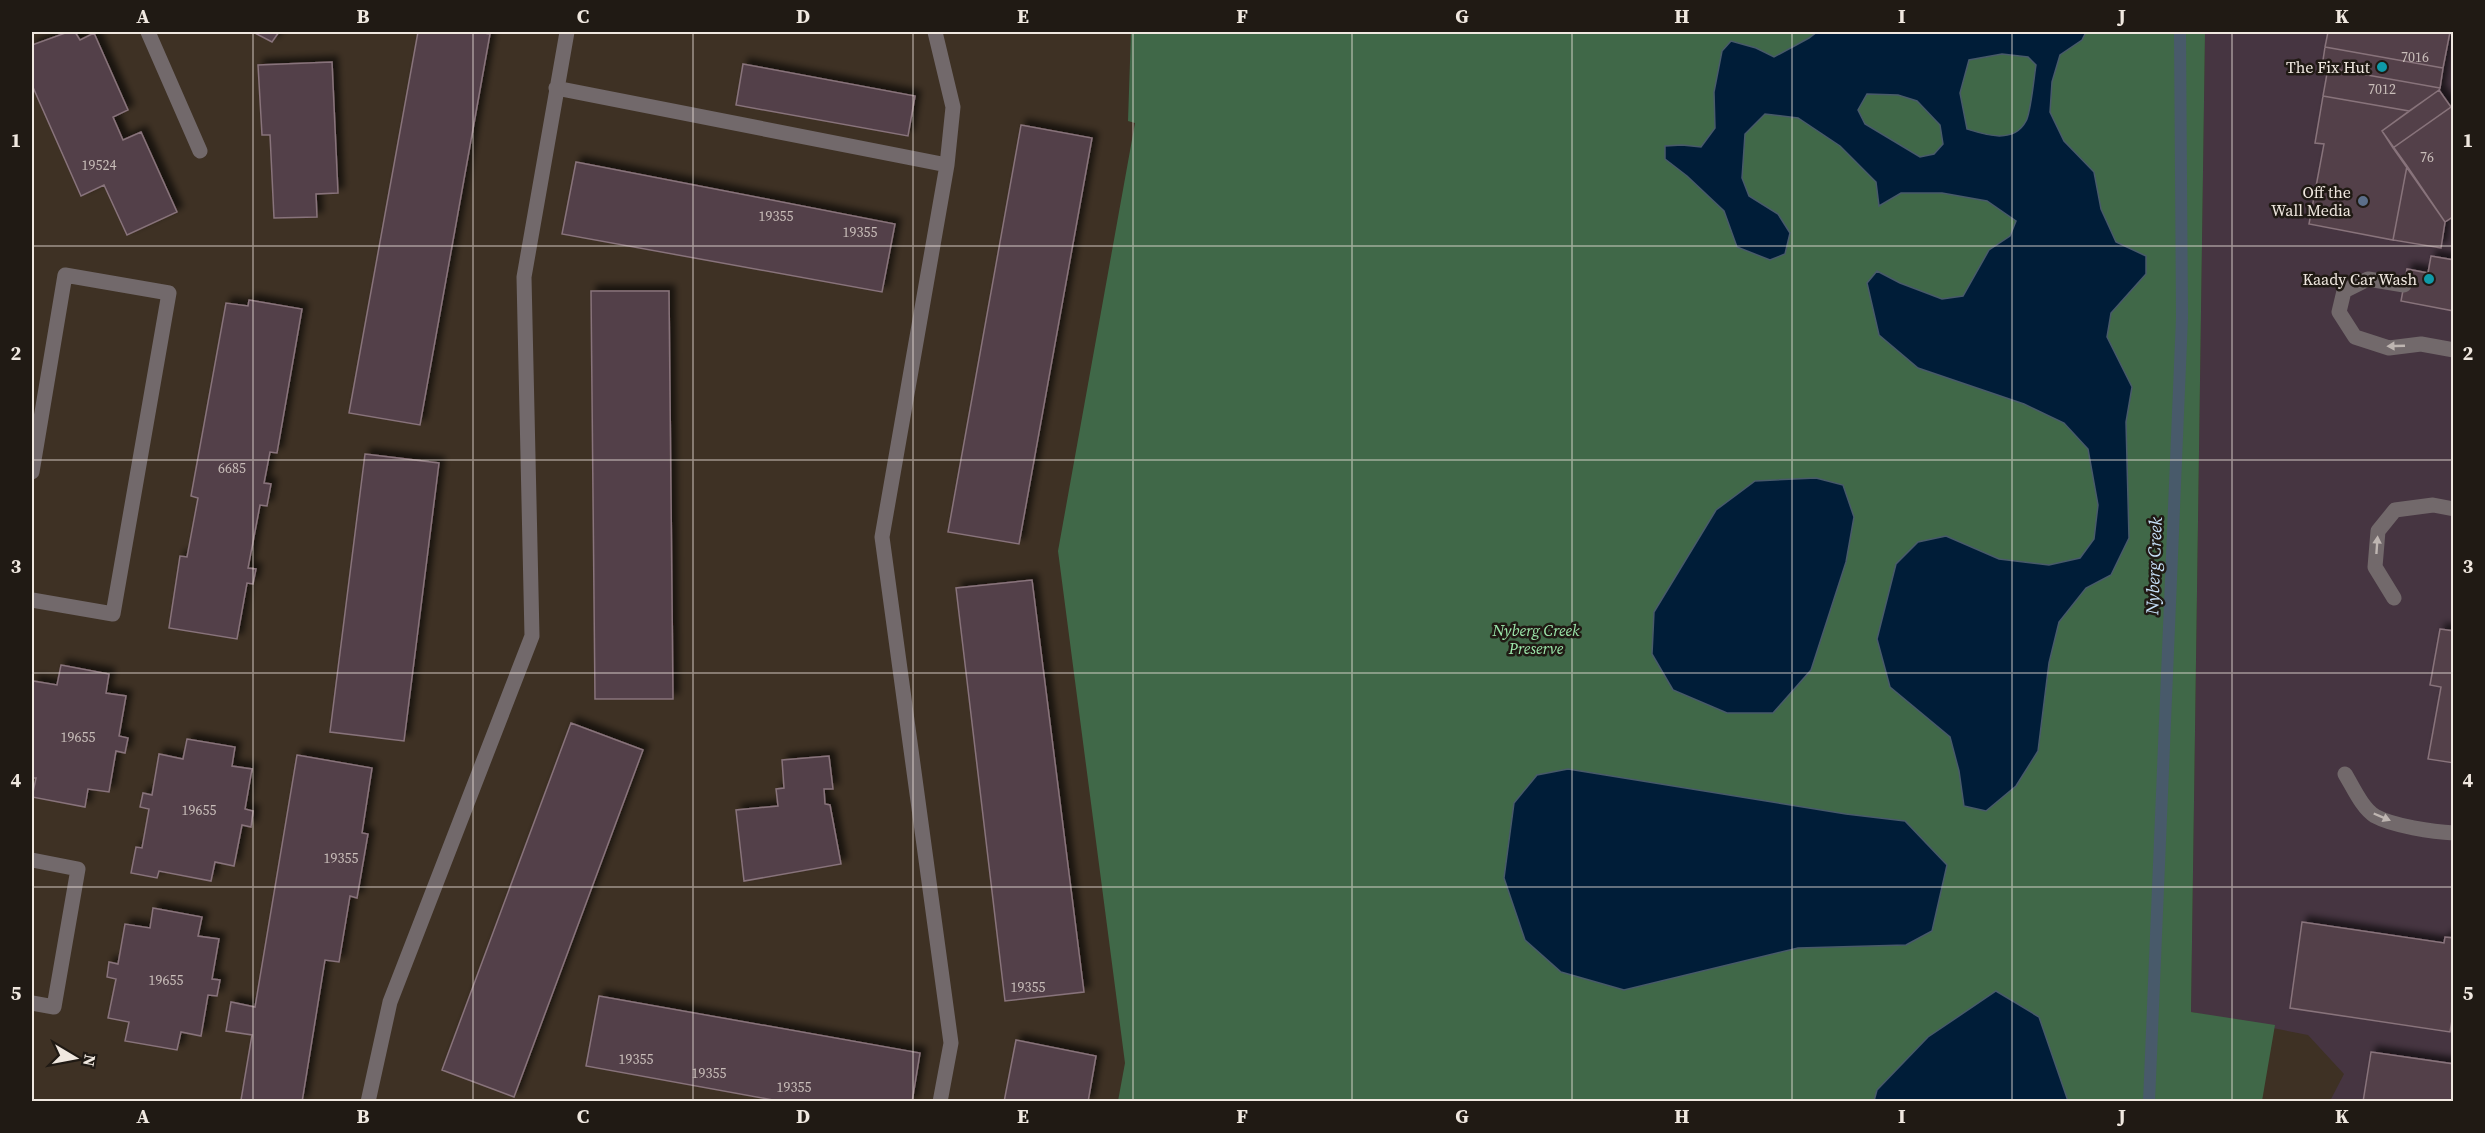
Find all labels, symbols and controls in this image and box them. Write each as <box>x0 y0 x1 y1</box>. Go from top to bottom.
text: A <box>136 2 150 30</box>
text: B <box>356 2 370 30</box>
text: C <box>577 2 589 30</box>
text: D <box>796 2 810 30</box>
text: E <box>1017 2 1029 30</box>
text: F <box>1236 2 1248 30</box>
text: G <box>1455 2 1469 30</box>
text: H <box>1674 2 1690 30</box>
text: I <box>1898 2 1906 30</box>
text: J <box>2116 2 2126 30</box>
text: K <box>2335 2 2349 30</box>
house number: 7016 <box>2401 47 2429 67</box>
place label: The Fix Hut <box>2286 56 2371 78</box>
marker: The Fix Hut <box>2375 60 2389 74</box>
house number: 7012 <box>2368 79 2396 99</box>
text: 1 <box>11 126 21 154</box>
text: 1 <box>2463 126 2473 154</box>
house number: 76 <box>2420 147 2434 167</box>
house number: 19524 <box>82 155 117 175</box>
place label: Off the Wall Media <box>2271 181 2352 221</box>
marker: Off the Wall Media <box>2356 194 2370 208</box>
house number: 19355 <box>759 206 794 226</box>
house number: 19355 <box>843 222 878 242</box>
place label: Kaady Car Wash <box>2302 268 2417 290</box>
marker: Kaady Car Wash <box>2422 272 2436 286</box>
text: 2 <box>11 339 22 367</box>
text: 2 <box>2463 339 2474 367</box>
one-way arrow <box>2386 341 2405 350</box>
house number: 6685 <box>218 458 246 478</box>
water label: Nyberg Creek <box>2139 516 2168 616</box>
one-way arrow <box>2372 535 2381 554</box>
text: 3 <box>11 552 22 580</box>
text: 3 <box>2463 552 2474 580</box>
park label: Nyberg Creek Preserve <box>1491 619 1580 659</box>
house number: 19655 <box>61 727 96 747</box>
text: 4 <box>11 766 22 794</box>
text: 4 <box>2463 766 2474 794</box>
house number: 19655 <box>182 800 217 820</box>
one-way arrow <box>2373 812 2391 822</box>
house number: 19355 <box>324 848 359 868</box>
house number: 19655 <box>149 970 184 990</box>
house number: 19355 <box>1011 977 1046 997</box>
text: 5 <box>11 979 22 1007</box>
text: 5 <box>2463 979 2474 1007</box>
north arrow <box>45 1028 105 1088</box>
house number: 19355 <box>619 1049 654 1069</box>
text: N <box>78 1053 102 1069</box>
house number: 19355 <box>692 1063 727 1083</box>
house number: 19355 <box>777 1077 812 1097</box>
text: A <box>136 1102 150 1130</box>
text: B <box>356 1102 370 1130</box>
text: C <box>577 1102 589 1130</box>
text: D <box>796 1102 810 1130</box>
text: E <box>1017 1102 1029 1130</box>
text: F <box>1236 1102 1248 1130</box>
text: G <box>1455 1102 1469 1130</box>
text: H <box>1674 1102 1690 1130</box>
text: I <box>1898 1102 1906 1130</box>
text: J <box>2116 1102 2126 1130</box>
text: K <box>2335 1102 2349 1130</box>

